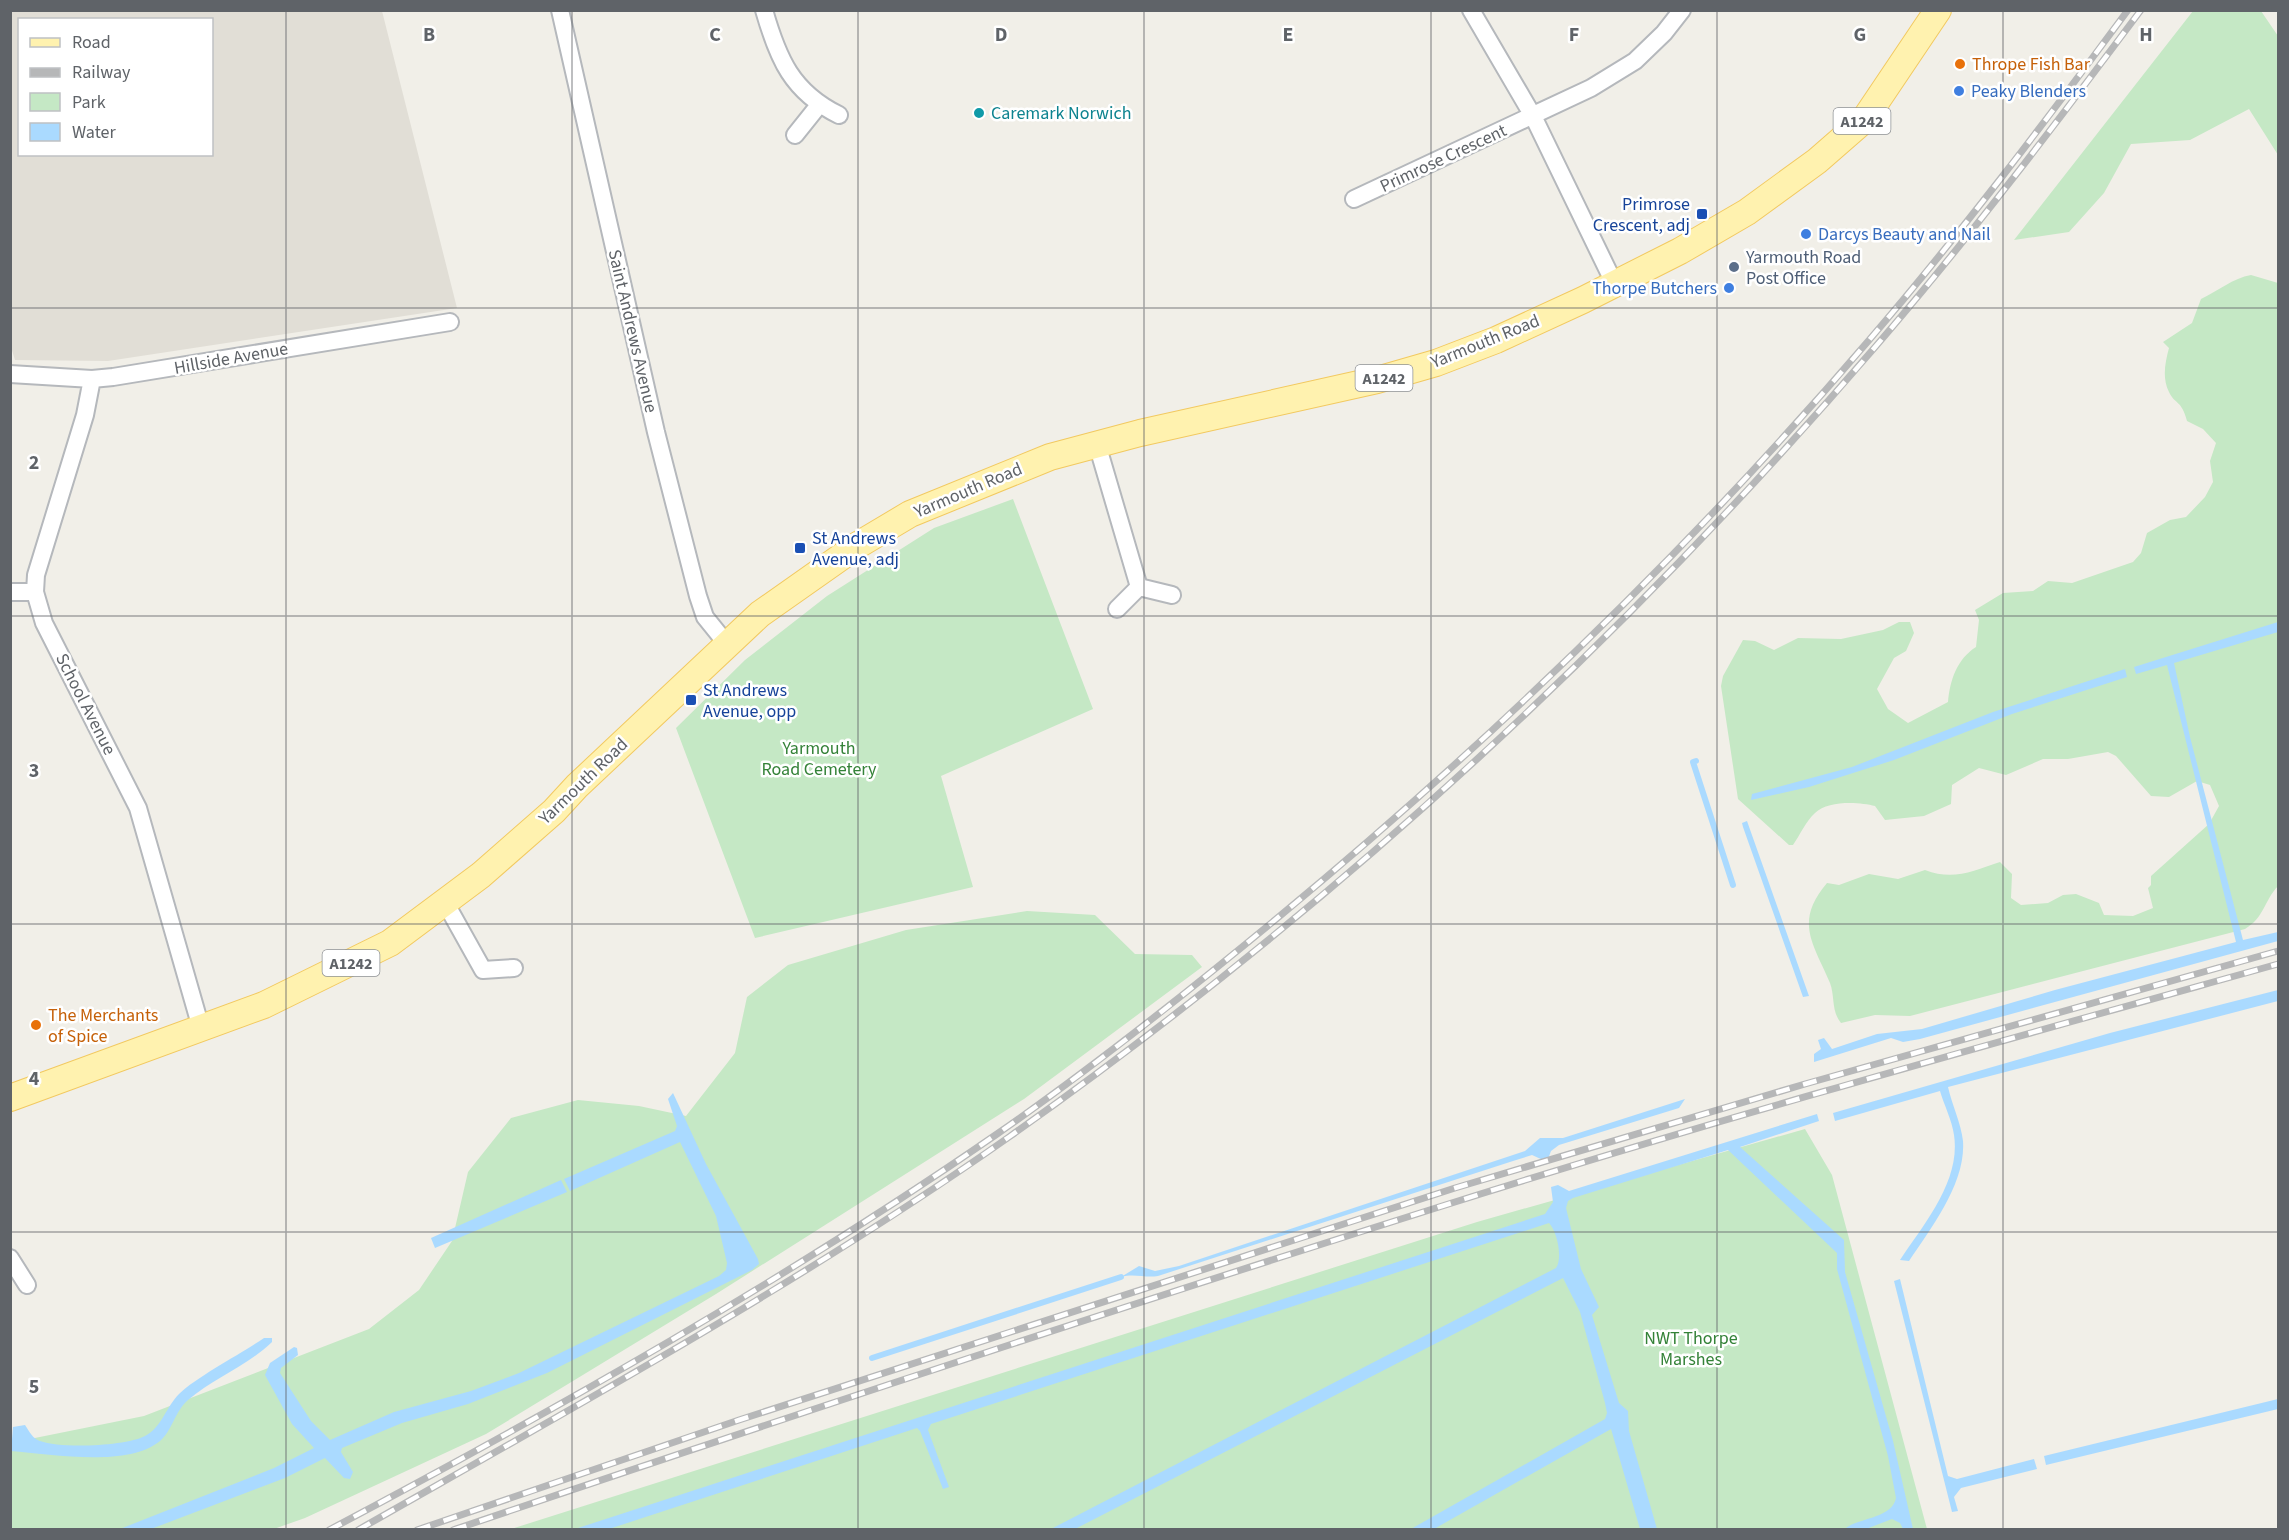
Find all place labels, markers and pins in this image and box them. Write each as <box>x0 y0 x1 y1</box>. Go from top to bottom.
place label: Thrope Fish Bar <box>1972 52 2091 77</box>
marker: Thrope Fish Bar <box>1953 57 1967 71</box>
place label: Peaky Blenders <box>1971 79 2086 104</box>
marker: Peaky Blenders <box>1952 84 1966 98</box>
place label: Caremark Norwich <box>991 101 1131 126</box>
marker: Caremark Norwich <box>972 106 986 120</box>
place label: Primrose Crescent, adj <box>1593 192 1690 238</box>
marker: Primrose Crescent, adj <box>1695 207 1709 221</box>
place label: Darcys Beauty and Nail <box>1818 222 1991 247</box>
marker: Darcys Beauty and Nail <box>1799 227 1813 241</box>
place label: Yarmouth Road Post Office <box>1745 245 1861 291</box>
marker: Yarmouth Road Post Office <box>1727 260 1741 274</box>
place label: Thorpe Butchers <box>1592 276 1717 301</box>
marker: Thorpe Butchers <box>1722 281 1736 295</box>
place label: St Andrews Avenue, adj <box>812 526 899 572</box>
marker: St Andrews Avenue, adj <box>793 541 807 555</box>
place label: St Andrews Avenue, opp <box>703 678 796 724</box>
marker: St Andrews Avenue, opp <box>684 693 698 707</box>
place label: The Merchants of Spice <box>48 1003 158 1049</box>
marker: The Merchants of Spice <box>29 1018 43 1032</box>

